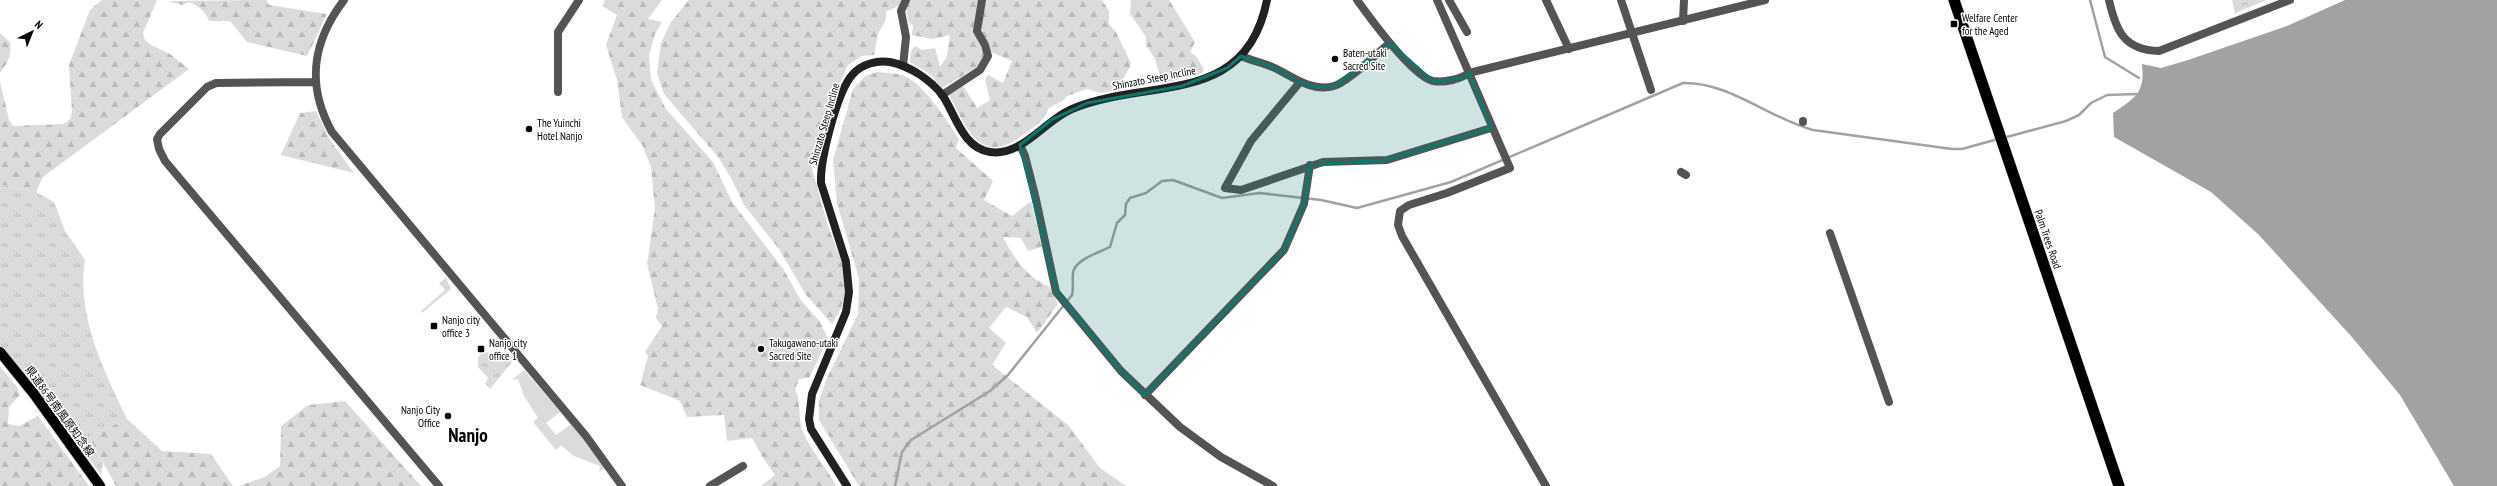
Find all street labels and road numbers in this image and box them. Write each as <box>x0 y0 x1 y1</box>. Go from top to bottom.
street label: Shinzato Steep Incline <box>1111 63 1197 93</box>
street label: Shinzato Steep Incline <box>806 81 843 167</box>
street label: Palm Trees Road <box>2031 208 2065 271</box>
street label: 県道86号南風原知念線 <box>22 363 98 459</box>

